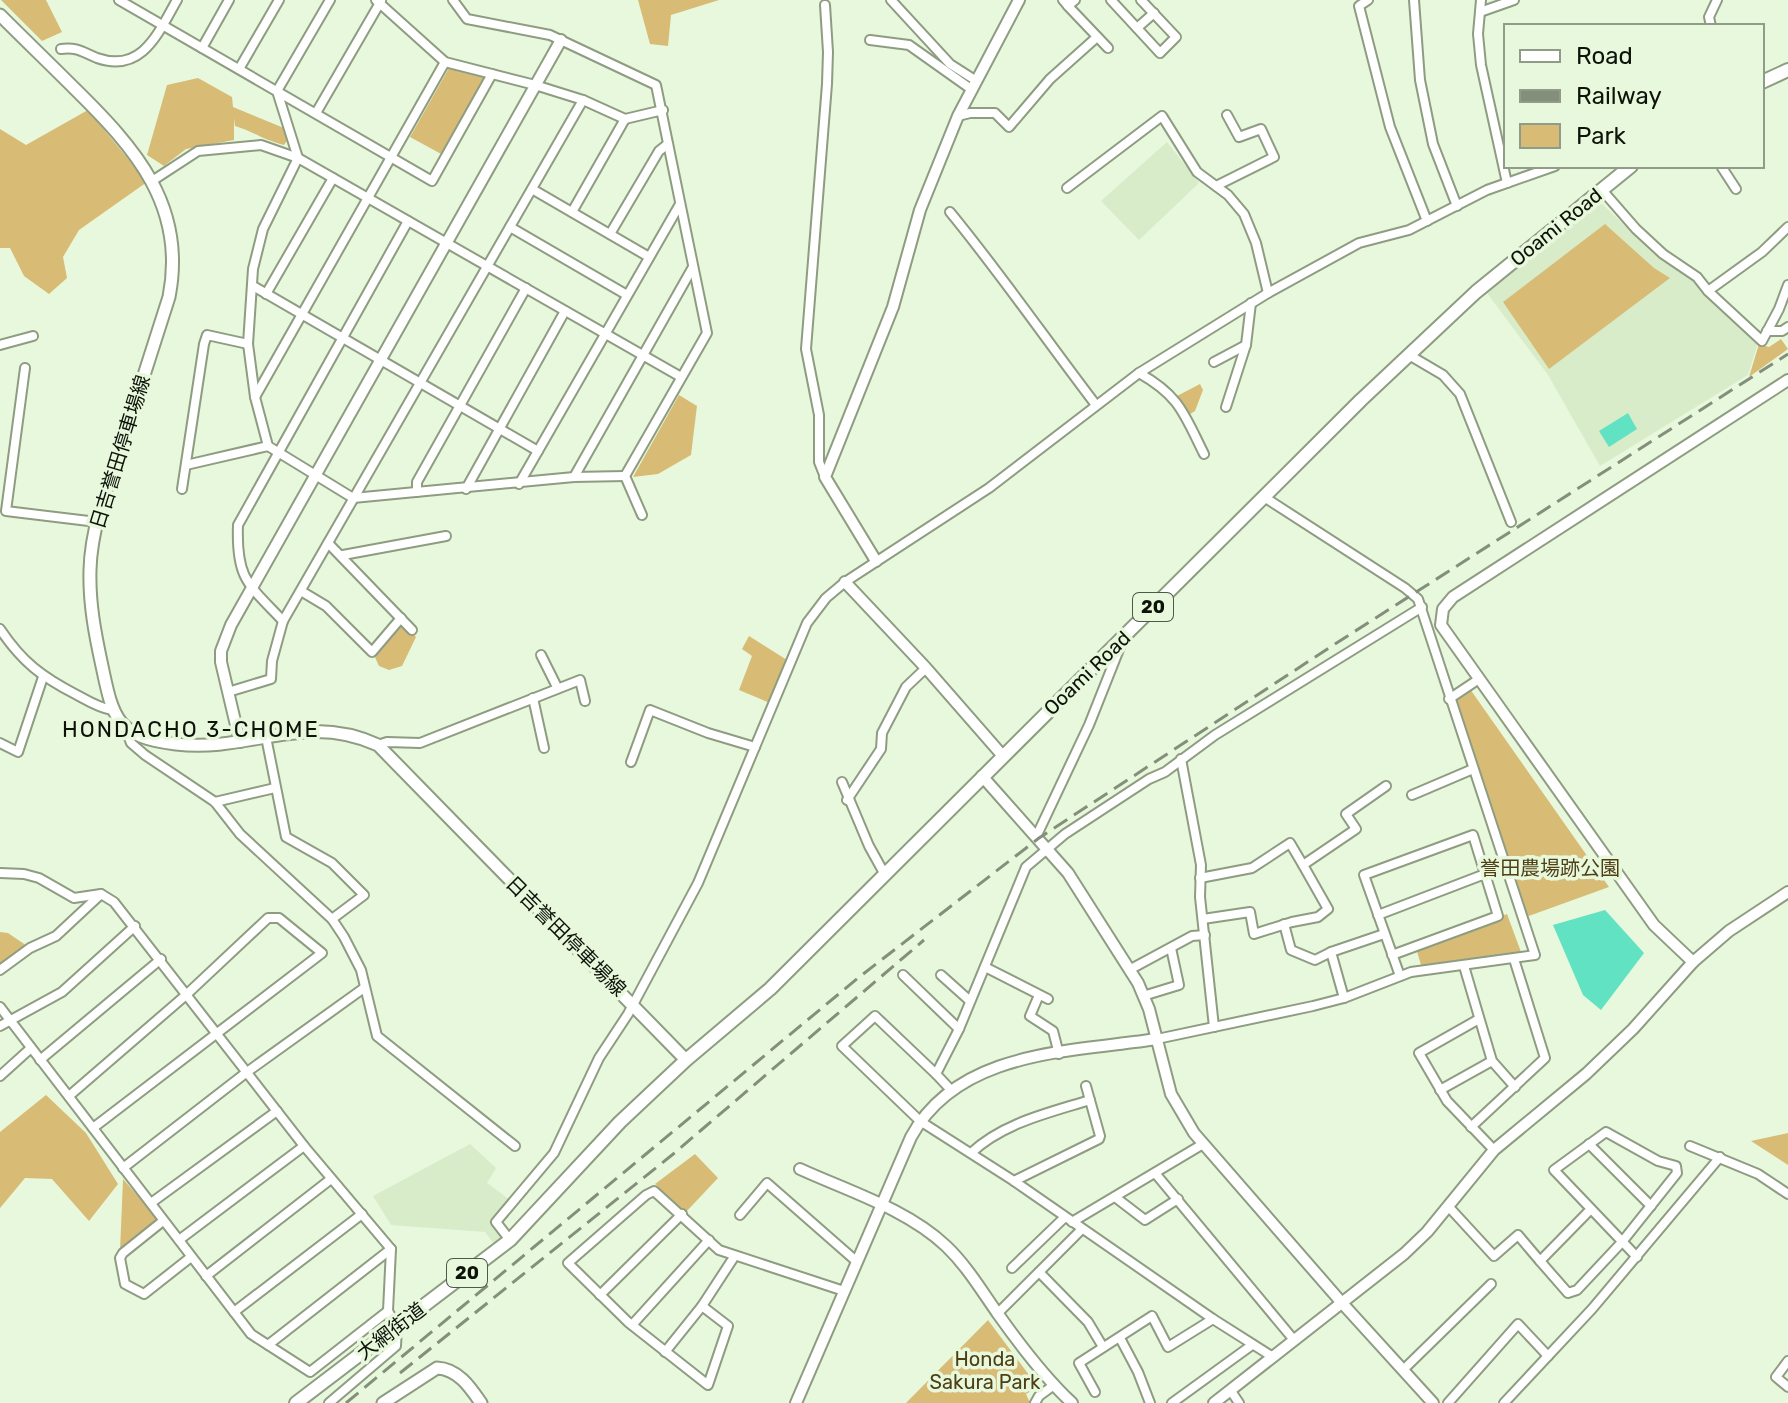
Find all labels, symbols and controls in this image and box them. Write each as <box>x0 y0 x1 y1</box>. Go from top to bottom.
legend <box>1504 24 1764 168</box>
text: Road <box>1576 42 1633 70</box>
text: Railway <box>1576 82 1662 110</box>
text: Park <box>1576 122 1627 150</box>
street label: Ooami Road <box>1505 183 1607 271</box>
street label: 日吉誉田停車場線 <box>85 372 155 532</box>
road number: 20 <box>1133 593 1173 621</box>
street label: Ooami Road <box>1039 626 1135 720</box>
district label: HONDACHO 3-CHOME <box>62 716 320 743</box>
park label: 誉田農場跡公園 <box>1480 856 1620 880</box>
street label: 日吉誉田停車場線 <box>501 871 631 1001</box>
road number: 20 <box>447 1259 487 1287</box>
street label: 大網街道 <box>352 1297 430 1365</box>
park label: Honda Sakura Park <box>930 1347 1041 1394</box>

